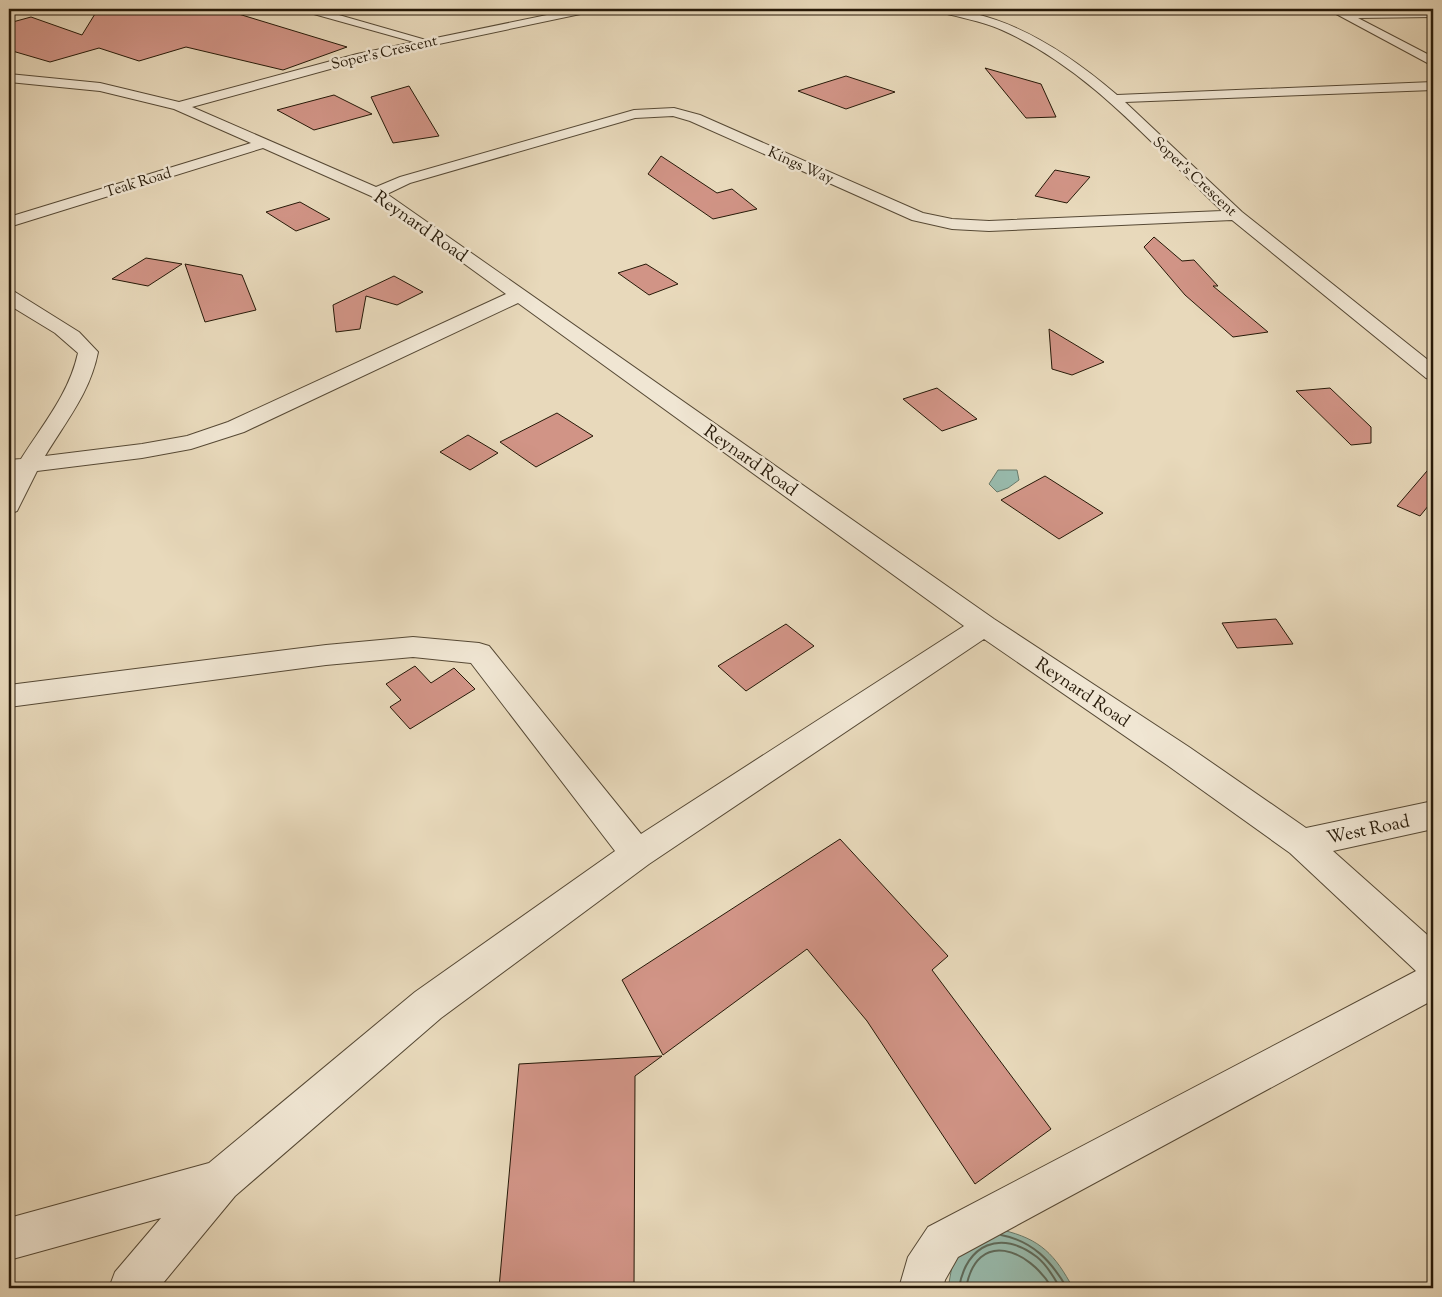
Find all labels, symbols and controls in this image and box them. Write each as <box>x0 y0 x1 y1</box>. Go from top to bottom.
street label: Soper's Crescent <box>329 31 440 76</box>
street label: Soper's Crescent <box>1147 132 1241 222</box>
street label: Kings Way <box>764 143 837 190</box>
street label: Teak Road <box>103 163 175 203</box>
street label: Reynard Road <box>368 186 472 270</box>
street label: Reynard Road <box>698 420 802 504</box>
street label: Reynard Road <box>1029 652 1134 735</box>
street label: West Road <box>1325 809 1412 852</box>

